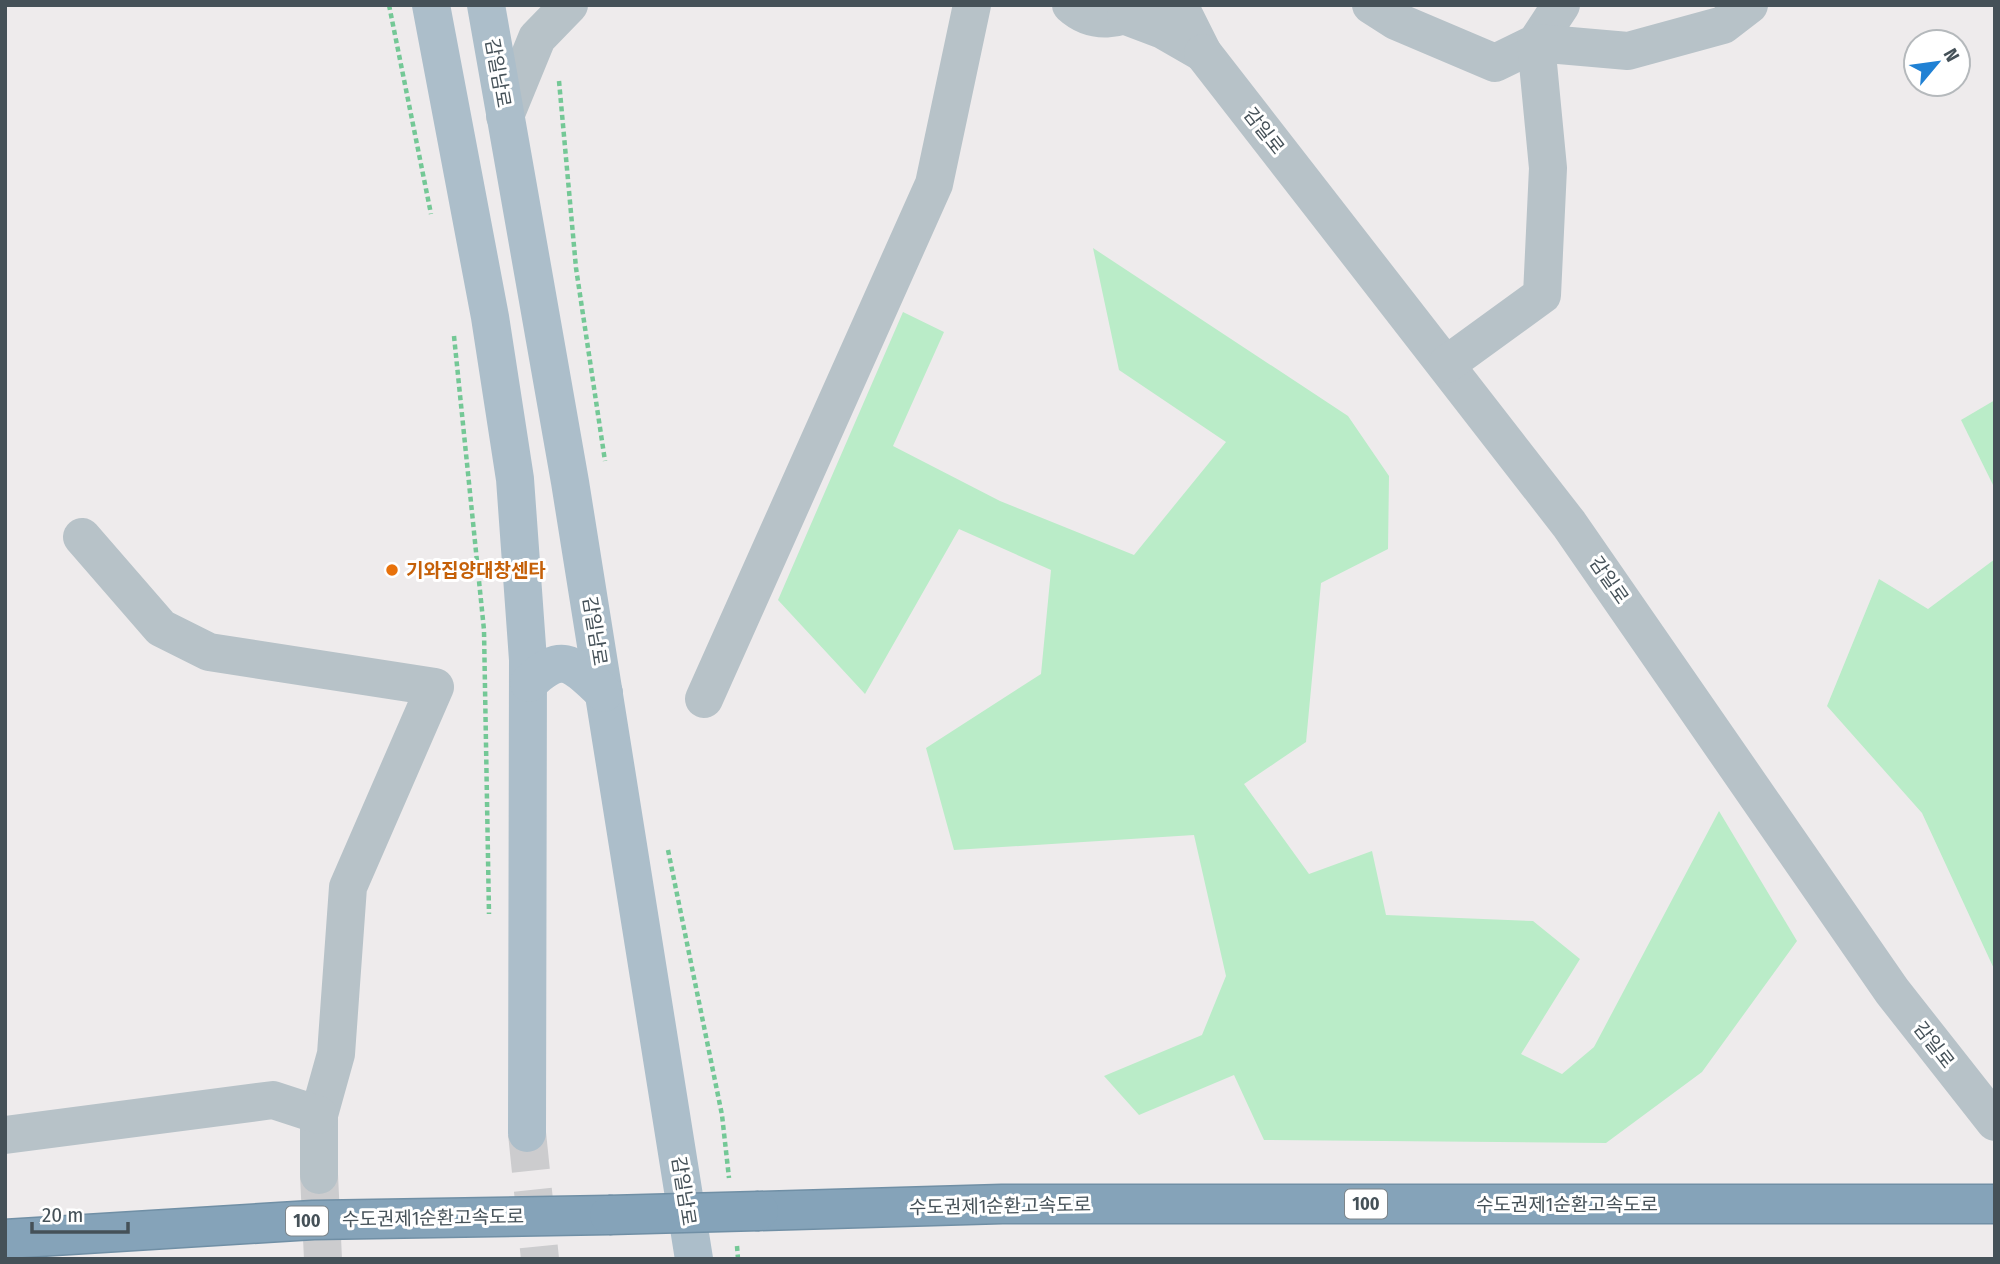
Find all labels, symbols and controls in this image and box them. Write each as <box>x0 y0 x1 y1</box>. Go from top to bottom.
north arrow <box>1902 28 1972 98</box>
street label: 감일남로 <box>481 37 515 109</box>
text: N <box>1939 44 1964 66</box>
street label: 감일로 <box>1239 103 1289 159</box>
street label: 감일로 <box>1585 552 1633 608</box>
place label: 기와집양대창센타 <box>406 559 546 582</box>
marker: 기와집양대창센타 <box>384 562 400 578</box>
street label: 감일남로 <box>578 595 612 667</box>
street label: 감일로 <box>1909 1017 1959 1073</box>
street label: 감일남로 <box>667 1155 701 1227</box>
scale bar <box>32 1190 128 1234</box>
road number: 100 <box>1345 1190 1387 1218</box>
street label: 수도권제1순환고속도로 <box>909 1193 1091 1219</box>
street label: 수도권제1순환고속도로 <box>1476 1193 1658 1216</box>
text: 20 m <box>42 1202 83 1228</box>
street label: 수도권제1순환고속도로 <box>342 1205 524 1231</box>
road number: 100 <box>286 1206 328 1236</box>

